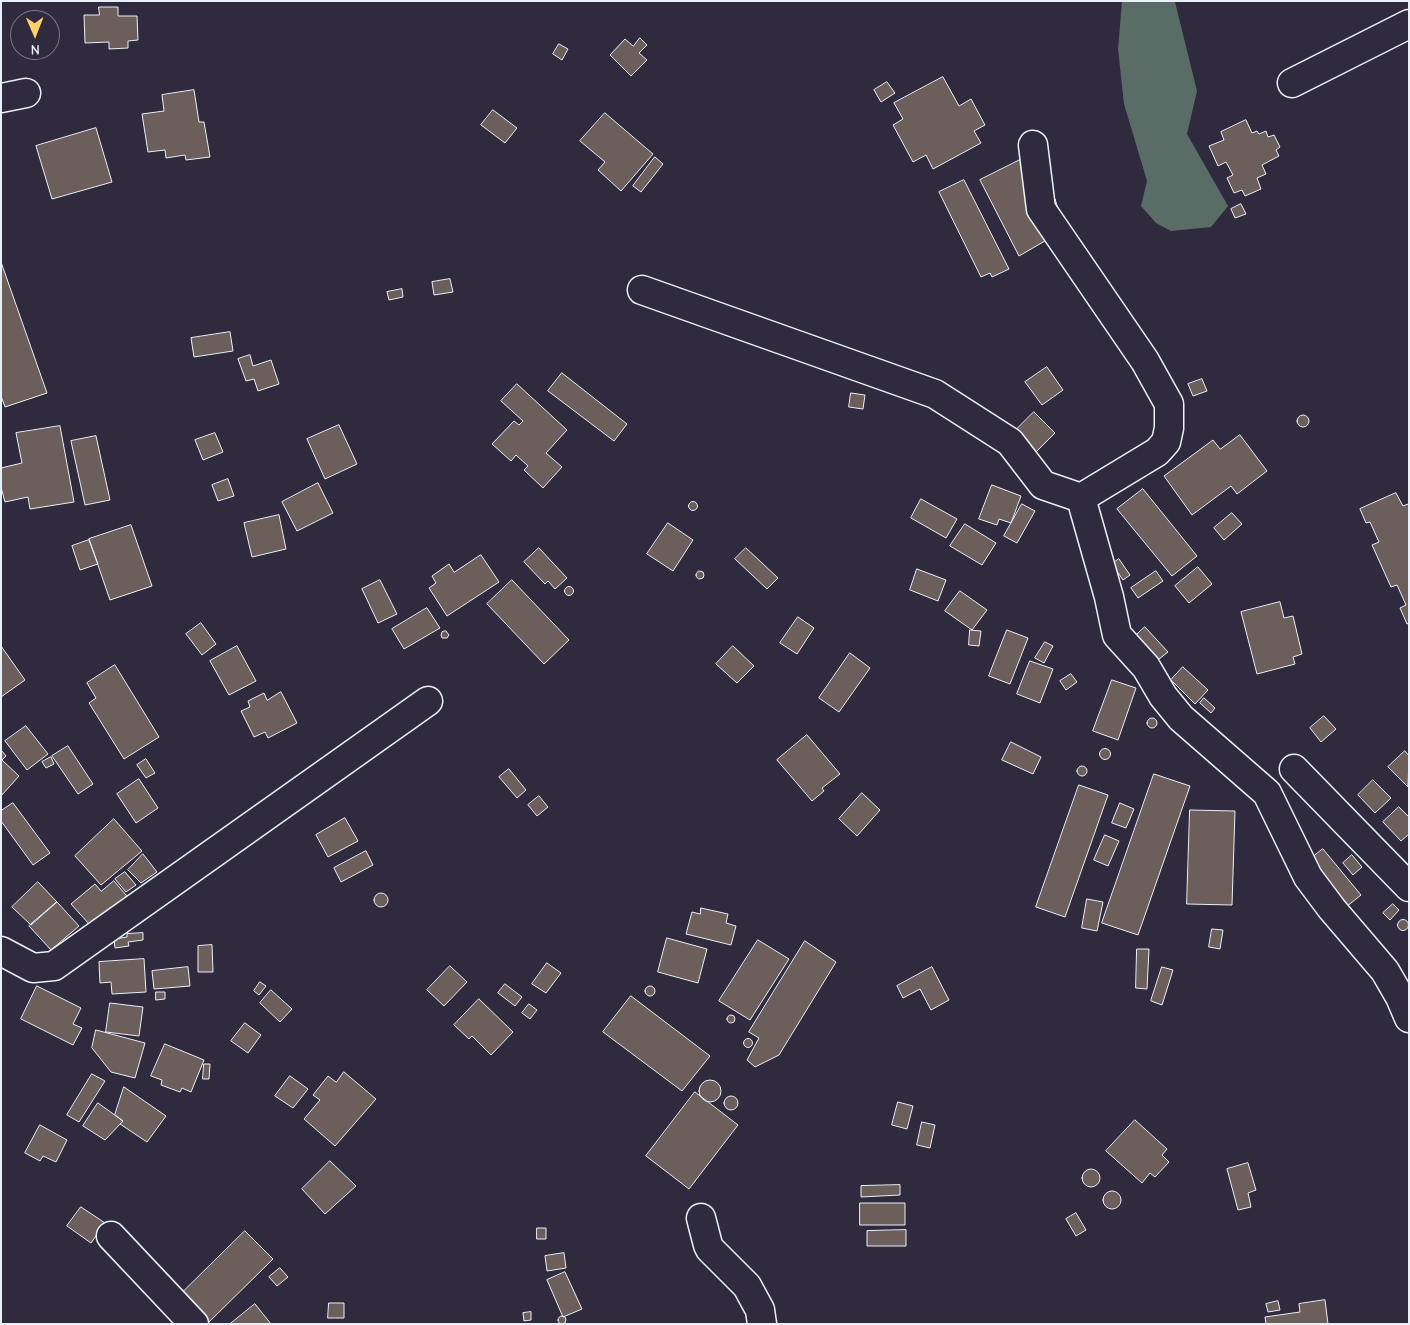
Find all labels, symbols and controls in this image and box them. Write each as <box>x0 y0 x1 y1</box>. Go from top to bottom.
north arrow <box>10 10 60 60</box>
text: N <box>31 41 40 58</box>

